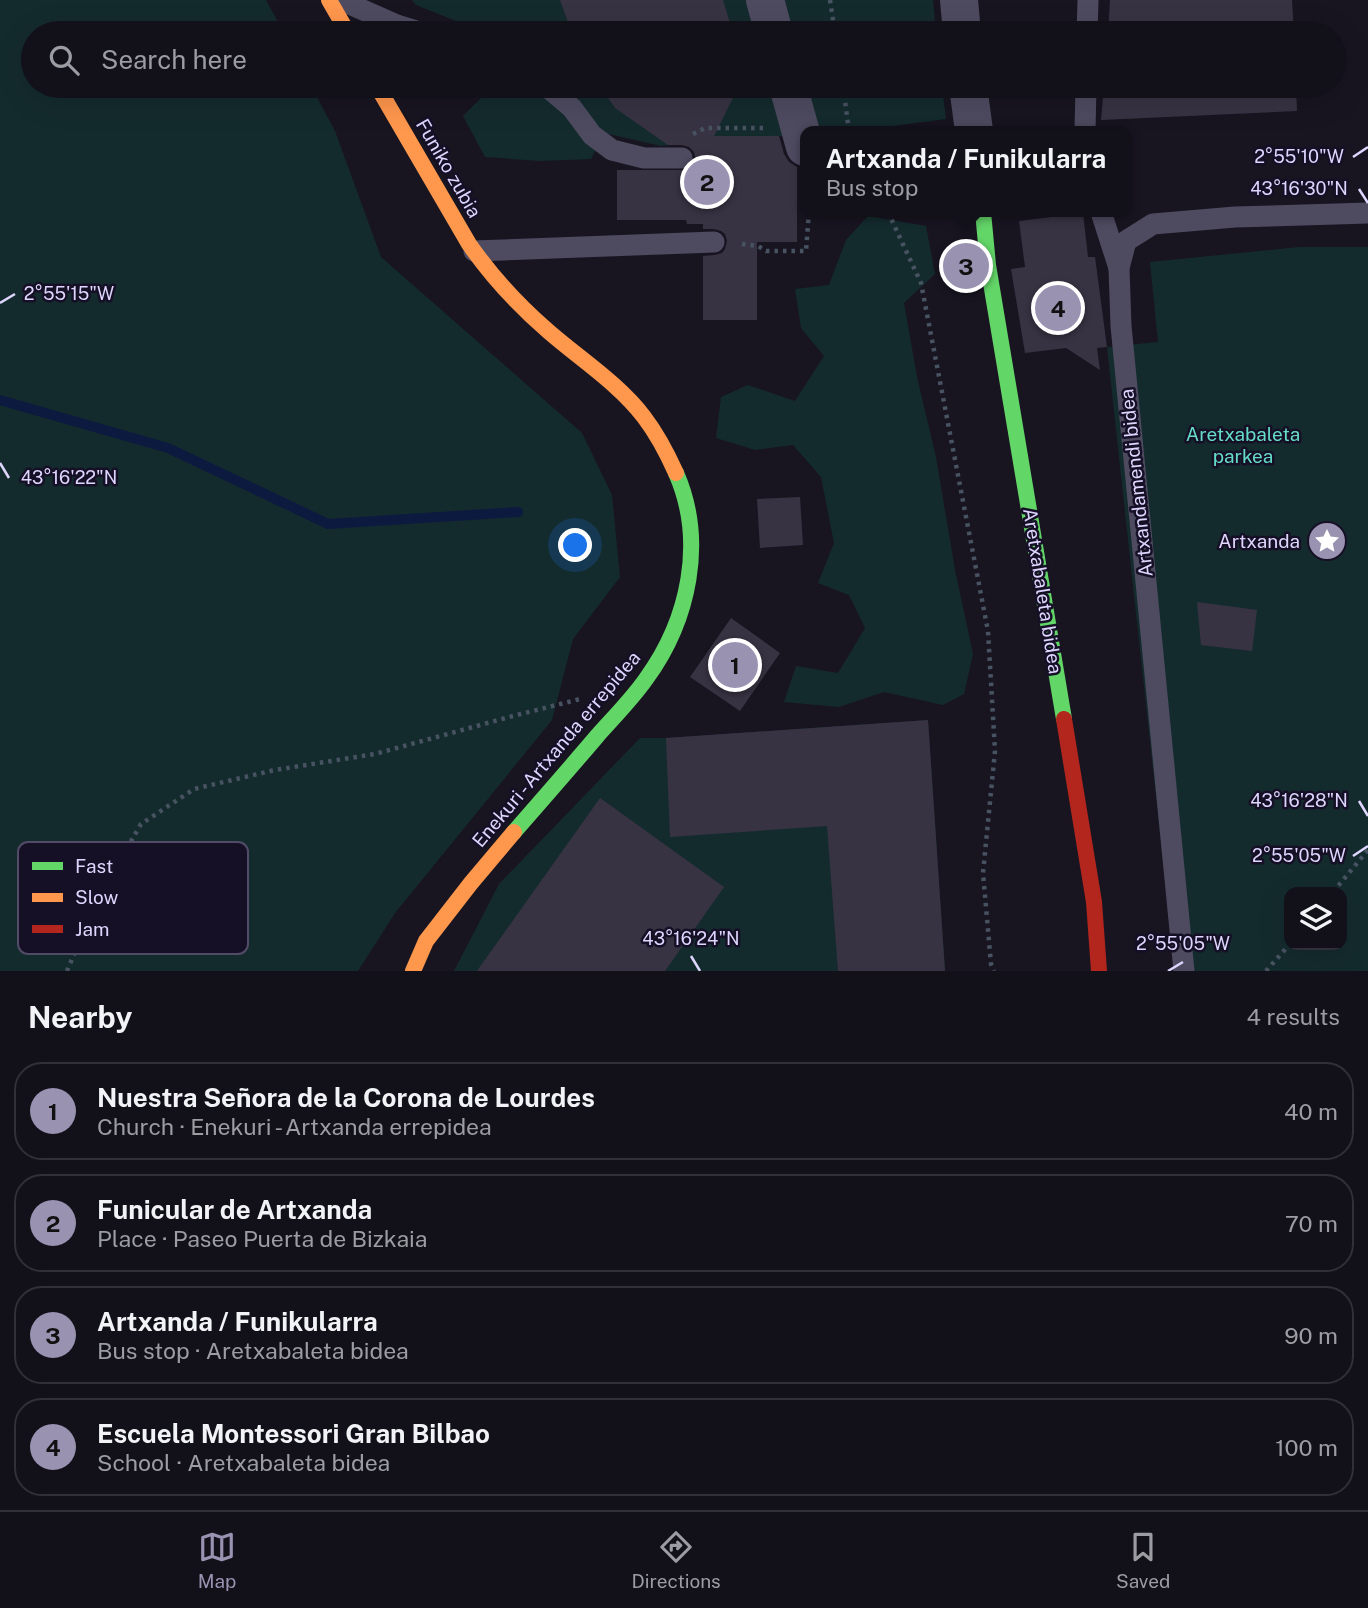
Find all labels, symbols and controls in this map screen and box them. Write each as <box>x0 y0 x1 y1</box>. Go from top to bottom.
search box <box>21 21 1347 98</box>
icon: search <box>45 41 83 79</box>
text: Search here <box>101 44 247 75</box>
street label: Funiko zubia <box>412 115 486 221</box>
popup <box>800 126 1132 217</box>
text: Artxanda / Funikularra <box>826 143 1106 174</box>
text: 2°55'10"W <box>1254 146 1344 167</box>
pin: 2 <box>684 156 730 208</box>
text: Bus stop <box>826 174 918 201</box>
text: 43°16'30"N <box>1250 178 1348 199</box>
pin: 3 <box>943 240 989 292</box>
pin: 4 <box>1035 282 1081 334</box>
text: 2°55'15"W <box>24 283 114 304</box>
street label: Artxandamendi bidea <box>1115 388 1157 578</box>
park label: Aretxabaleta parkea <box>1186 423 1300 467</box>
text: 43°16'22"N <box>21 467 117 488</box>
street label: Aretxabaleta bidea <box>1019 506 1067 676</box>
place icon: Artxanda <box>1306 520 1348 562</box>
your location <box>558 528 592 562</box>
place label: Artxanda <box>1218 530 1300 552</box>
pin: 1 <box>712 639 758 691</box>
street label: Enekuri - Artxanda errepidea <box>468 647 644 851</box>
text: 43°16'28"N <box>1250 790 1348 811</box>
legend <box>18 842 248 954</box>
text: 2°55'05"W <box>1252 845 1346 866</box>
text: Fast <box>75 855 113 877</box>
text: Slow <box>75 886 119 908</box>
map controls <box>1284 887 1347 950</box>
button: layers <box>1284 887 1347 950</box>
text: Jam <box>75 918 109 940</box>
text: 43°16'24"N <box>642 928 740 949</box>
text: 2°55'05"W <box>1136 933 1230 954</box>
text: Nearby <box>28 999 132 1035</box>
text: 4 results <box>1246 1003 1340 1030</box>
text: Nuestra Señora de la Corona de Lourdes <box>97 1082 595 1113</box>
text: 1 <box>48 1098 58 1125</box>
text: 40 m <box>1284 1098 1338 1125</box>
text: Church · Enekuri - Artxanda errepidea <box>97 1113 492 1140</box>
text: Funicular de Artxanda <box>97 1194 372 1225</box>
text: 2 <box>46 1210 60 1237</box>
text: 70 m <box>1285 1210 1338 1237</box>
text: Place · Paseo Puerta de Bizkaia <box>97 1225 428 1252</box>
text: Artxanda / Funikularra <box>97 1306 378 1337</box>
text: 3 <box>45 1322 61 1349</box>
text: 90 m <box>1284 1322 1338 1349</box>
text: Bus stop · Aretxabaleta bidea <box>97 1337 409 1364</box>
text: Escuela Montessori Gran Bilbao <box>97 1418 490 1449</box>
text: 4 <box>45 1434 61 1461</box>
text: 100 m <box>1275 1434 1338 1461</box>
text: School · Aretxabaleta bidea <box>97 1449 390 1476</box>
tab: Map <box>198 1528 236 1592</box>
tab: Directions <box>631 1528 721 1592</box>
tab: Saved <box>1116 1528 1170 1592</box>

